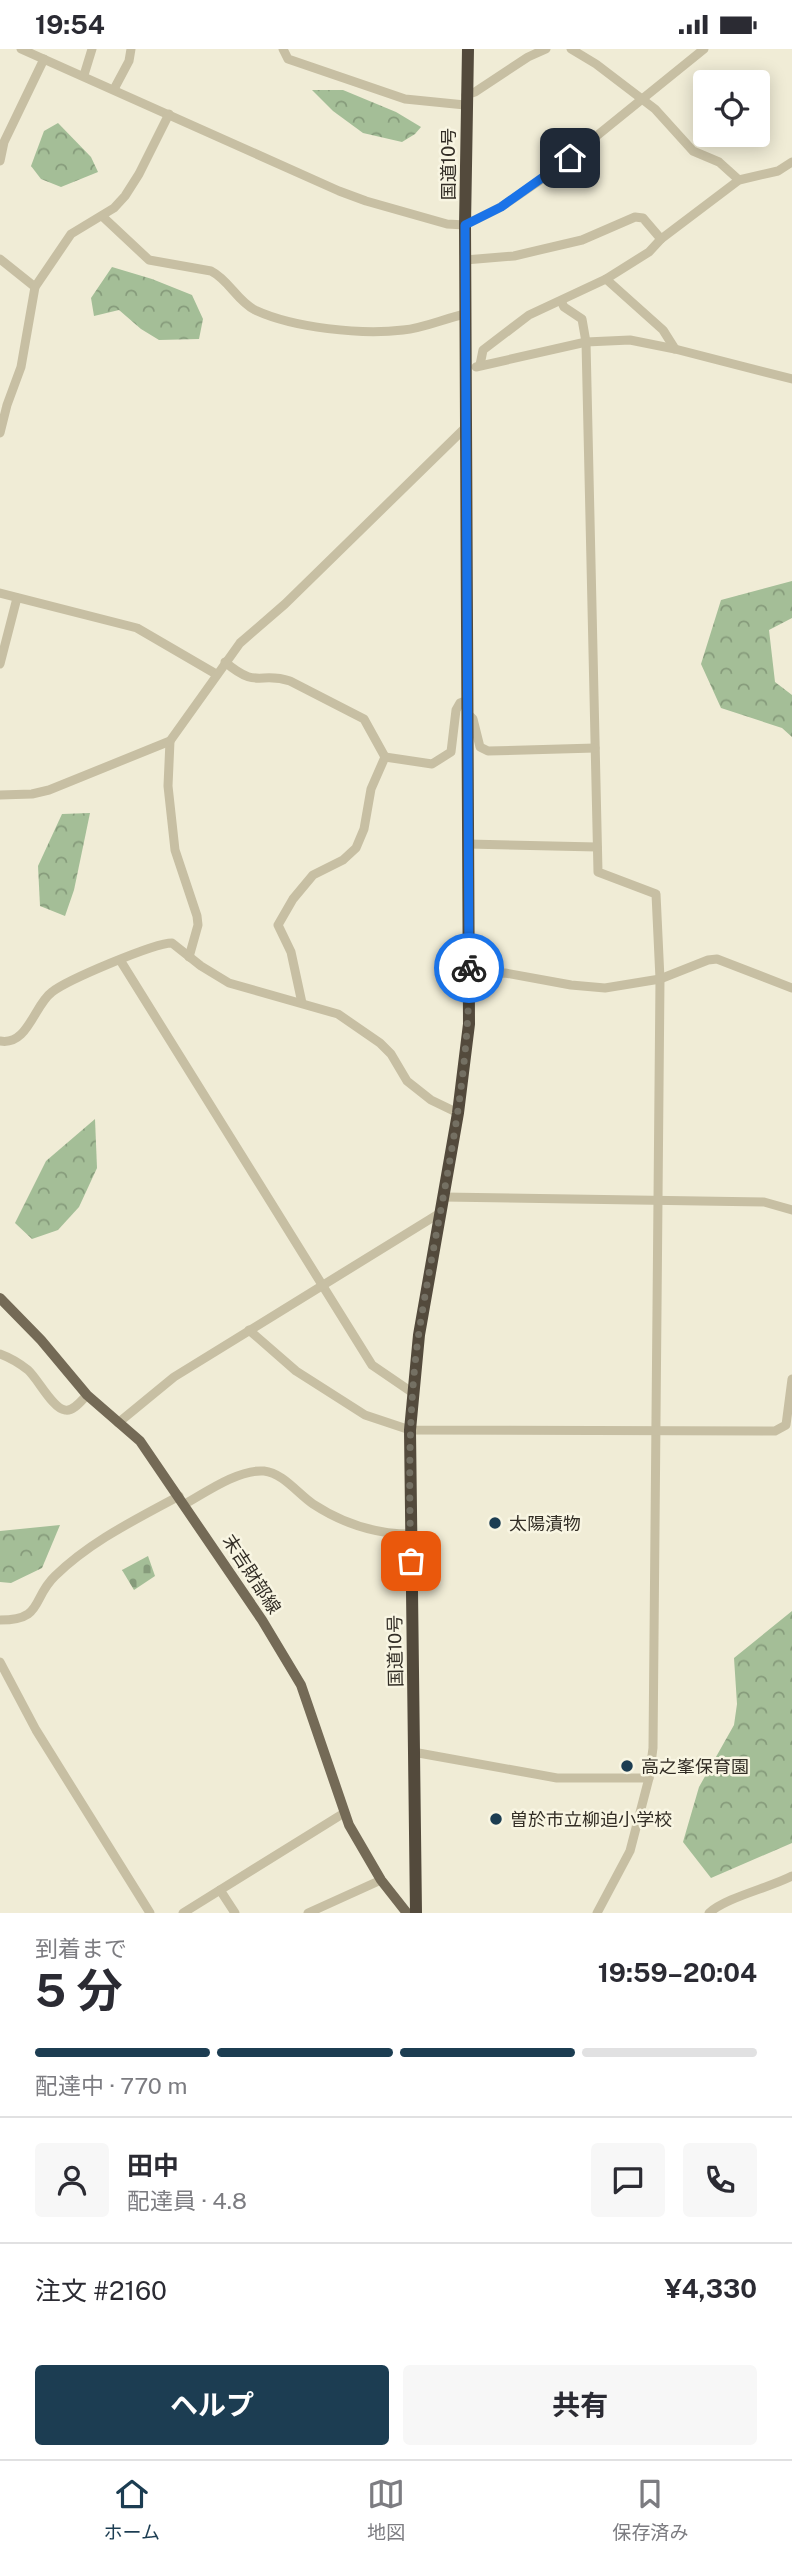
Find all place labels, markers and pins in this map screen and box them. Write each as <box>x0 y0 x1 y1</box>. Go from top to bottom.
pin <box>540 128 600 188</box>
place label: 太陽漬物 <box>509 1513 581 1534</box>
marker: 太陽漬物 <box>487 1515 503 1531</box>
pin <box>381 1531 441 1591</box>
place label: 高之峯保育園 <box>641 1756 749 1777</box>
marker: 高之峯保育園 <box>619 1758 635 1774</box>
place label: 曽於市立柳迫小学校 <box>510 1809 672 1830</box>
marker: 曽於市立柳迫小学校 <box>488 1811 504 1827</box>

